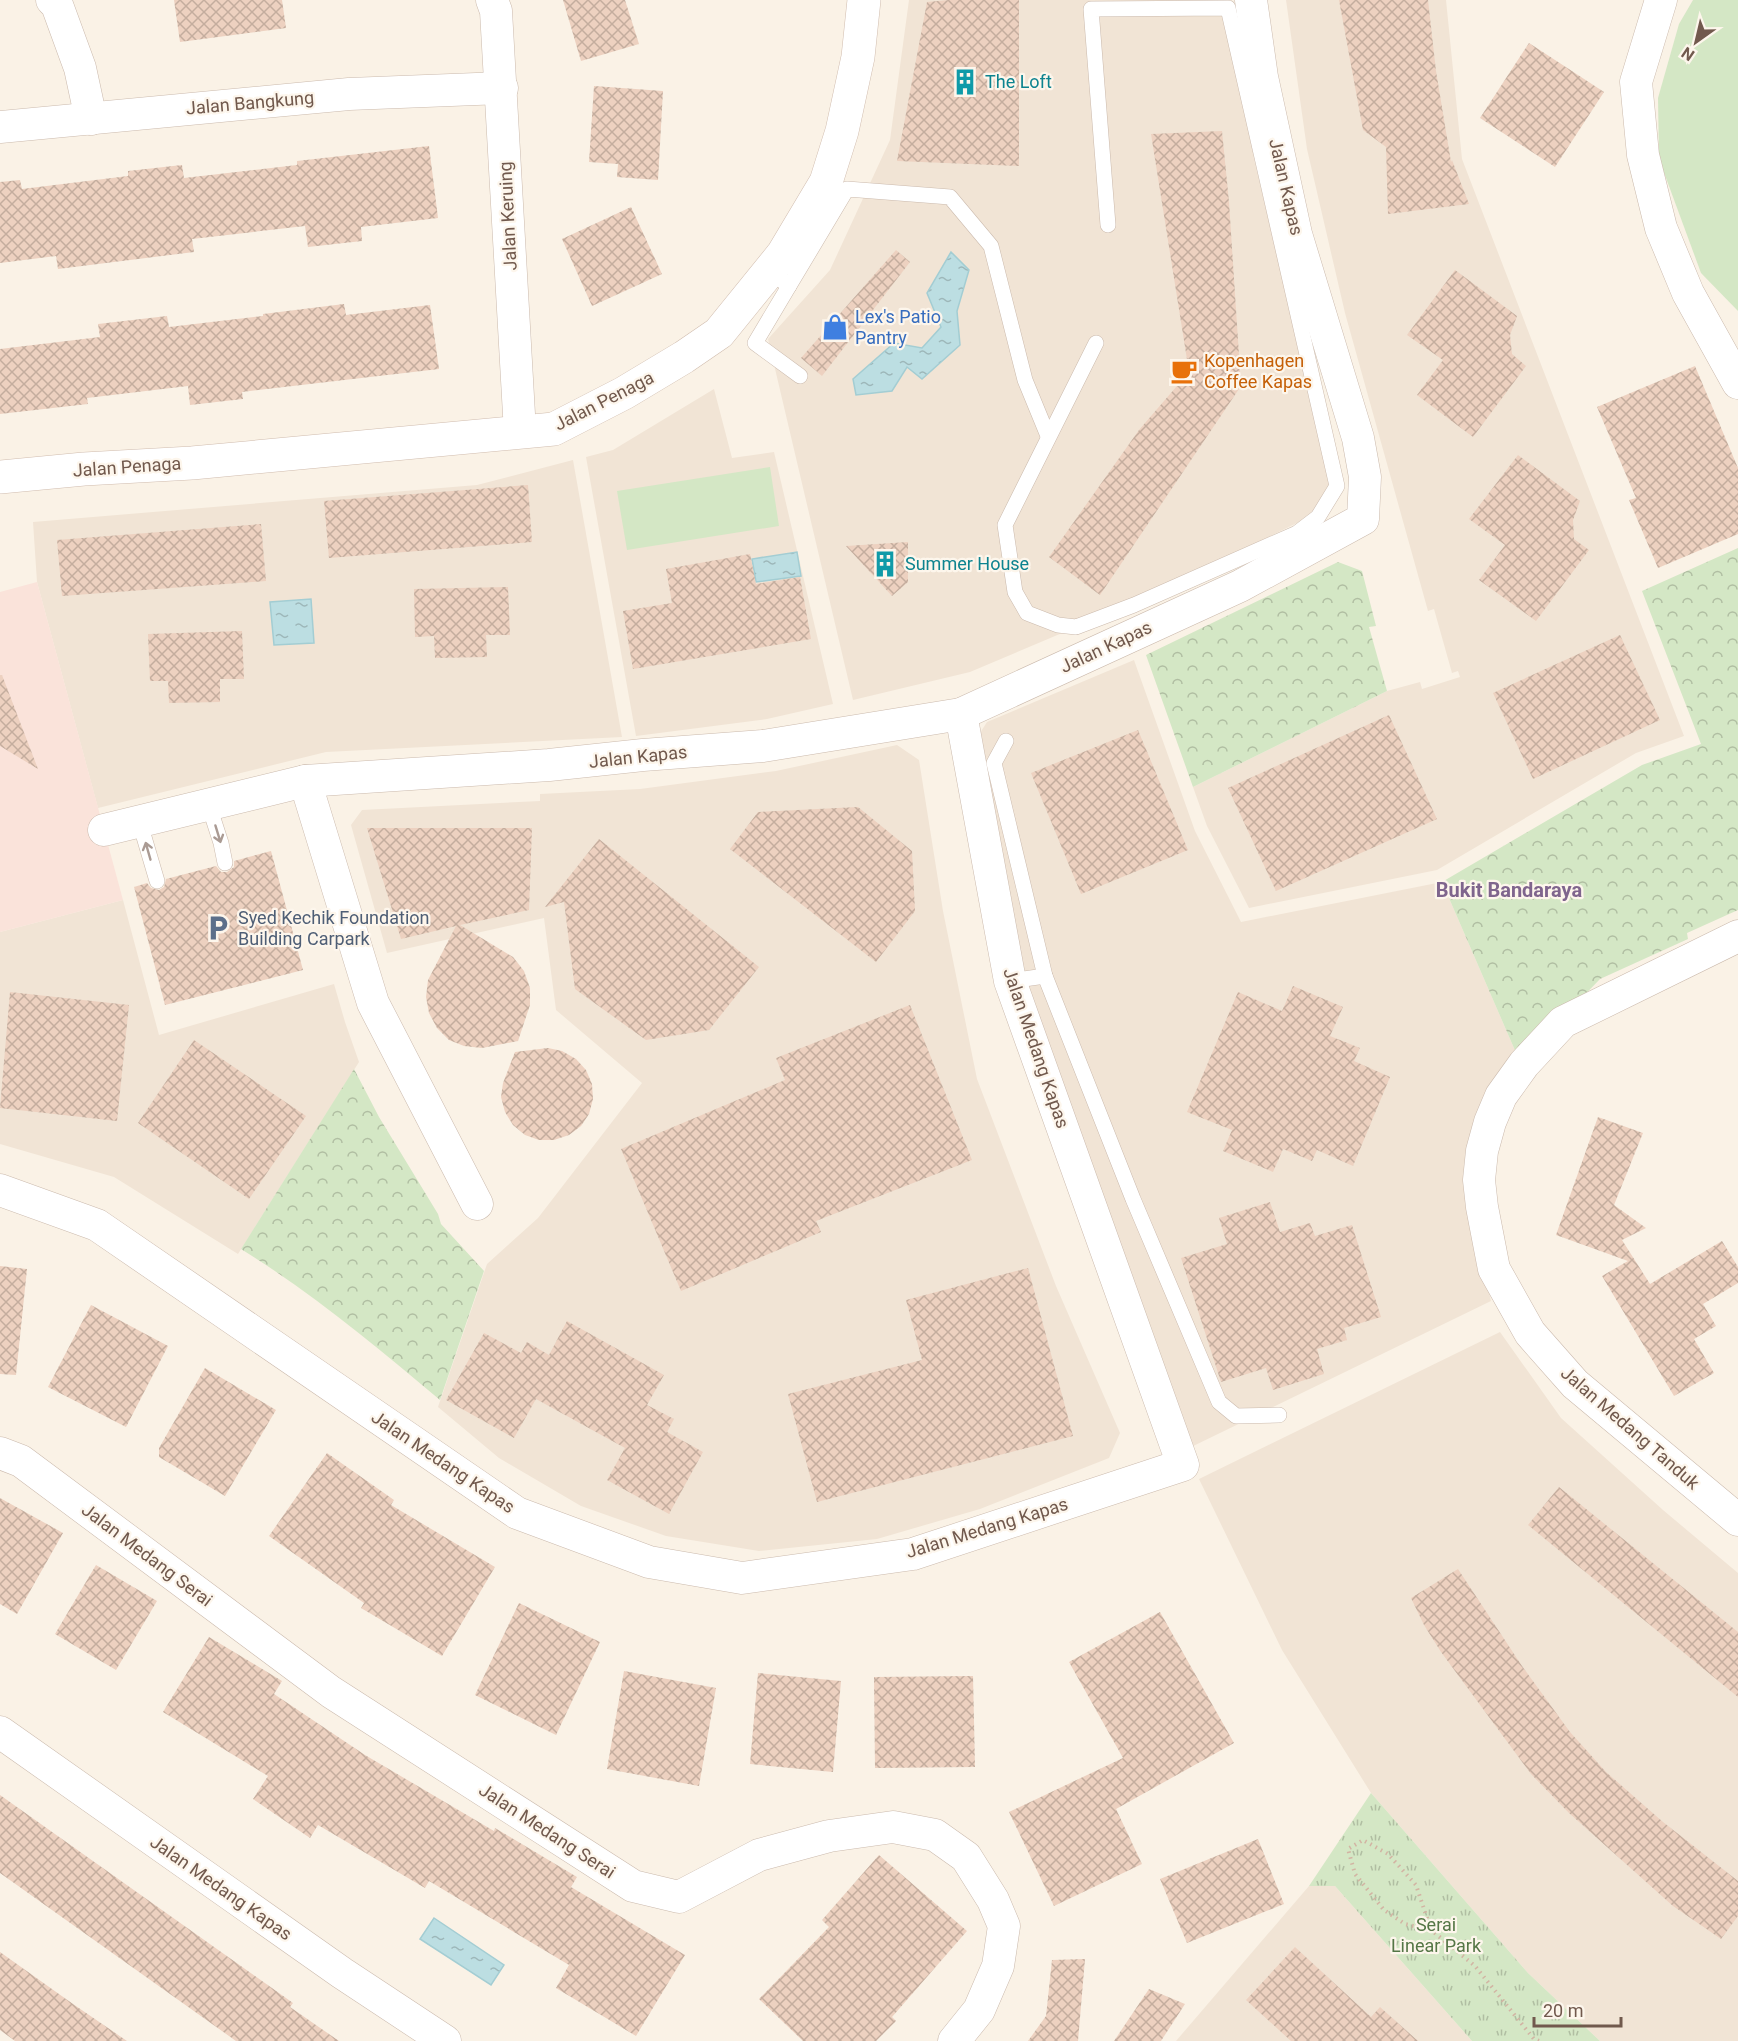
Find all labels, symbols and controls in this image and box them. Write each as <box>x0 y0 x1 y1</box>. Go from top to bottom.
north arrow <box>1666 12 1726 72</box>
text: N <box>1678 43 1698 65</box>
building icon: The Loft <box>950 67 980 97</box>
place label: The Loft <box>985 71 1052 92</box>
street label: Jalan Bangkung <box>185 86 315 119</box>
street label: Jalan Kapas <box>1265 136 1308 237</box>
street label: Jalan Keruing <box>494 161 521 271</box>
place label: Lex's Patio Pantry <box>855 306 941 348</box>
shop icon: Lex's Patio Pantry <box>820 312 850 342</box>
place label: Kopenhagen Coffee Kapas <box>1204 350 1312 392</box>
cafe icon: Kopenhagen Coffee Kapas <box>1169 356 1199 386</box>
street label: Jalan Penaga <box>551 367 657 435</box>
street label: Jalan Penaga <box>72 452 182 481</box>
building icon: Summer House <box>870 549 900 579</box>
place label: Summer House <box>905 553 1029 574</box>
street label: Jalan Kapas <box>1057 616 1155 677</box>
street label: Jalan Kapas <box>588 741 688 772</box>
one-way arrow <box>213 824 224 843</box>
one-way arrow <box>142 841 153 860</box>
district label: Bukit Bandaraya <box>1436 878 1583 902</box>
place label: Syed Kechik Foundation Building Carpark <box>238 907 429 949</box>
parking icon: Syed Kechik Foundation Building Carpark <box>203 913 233 943</box>
street label: Jalan Medang Kapas <box>999 965 1074 1131</box>
street label: Jalan Medang Tanduk <box>1557 1362 1704 1494</box>
street label: Jalan Medang Kapas <box>368 1406 519 1517</box>
street label: Jalan Medang Kapas <box>903 1493 1070 1562</box>
street label: Jalan Medang Serai <box>78 1499 217 1611</box>
street label: Jalan Medang Serai <box>475 1779 619 1882</box>
street label: Jalan Medang Kapas <box>146 1831 296 1944</box>
park label: Serai Linear Park <box>1391 1914 1482 1956</box>
scale bar <box>1534 1990 1621 2028</box>
text: 20 m <box>1543 2000 1583 2021</box>

